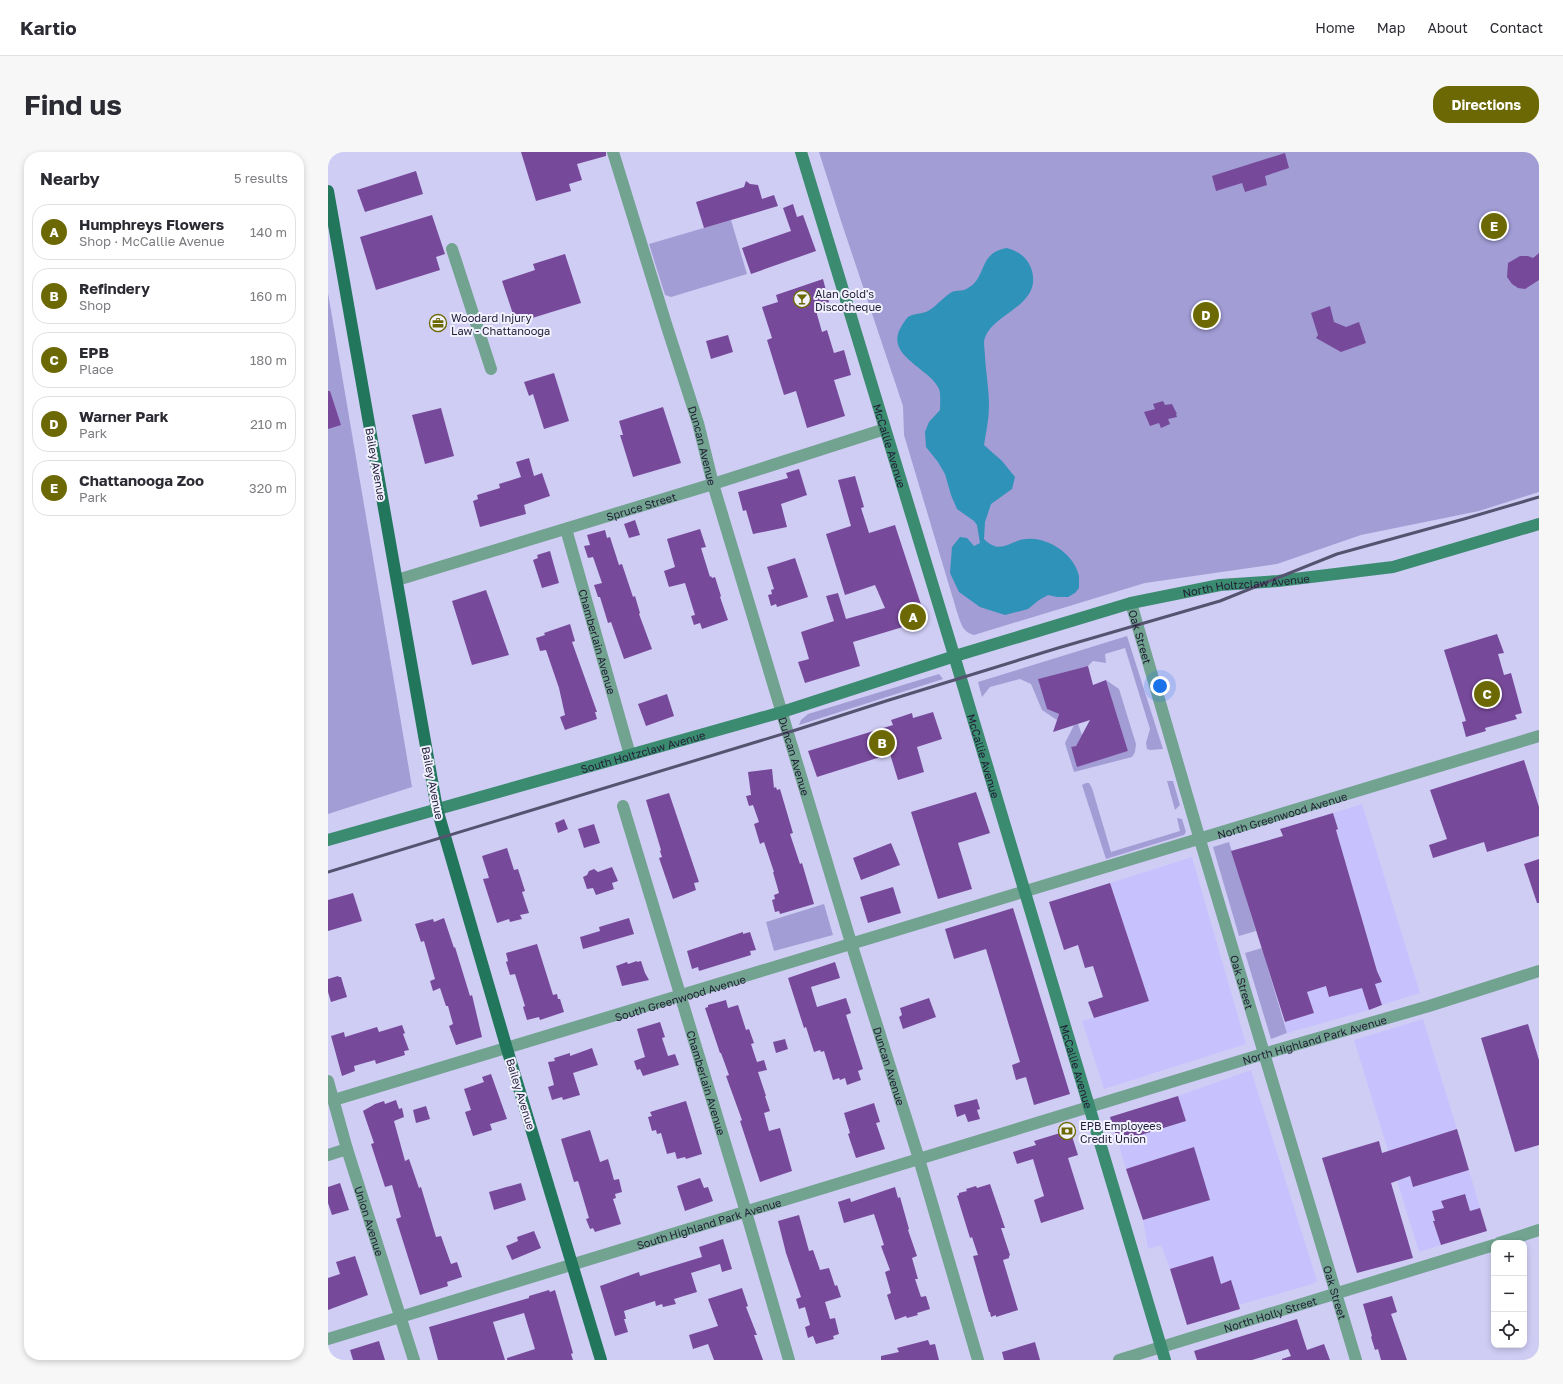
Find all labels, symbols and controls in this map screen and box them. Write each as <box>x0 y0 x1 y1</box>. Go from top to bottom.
text: Kartio <box>20 16 77 39</box>
text: Home <box>1315 19 1355 36</box>
text: Map <box>1377 19 1405 36</box>
text: About <box>1427 19 1468 36</box>
text: Contact <box>1490 19 1543 36</box>
button: Directions <box>1433 86 1539 123</box>
text: Find us <box>24 88 122 121</box>
text: Nearby <box>40 168 100 189</box>
text: 5 results <box>234 170 288 186</box>
pin: E <box>1481 211 1507 241</box>
text: Humphreys Flowers <box>79 215 224 233</box>
text: A <box>49 224 59 240</box>
text: 140 m <box>250 224 287 240</box>
text: Shop · McCallie Avenue <box>79 233 224 249</box>
text: Refindery <box>79 279 150 297</box>
place label: Alan Gold's Discotheque <box>815 287 881 313</box>
text: B <box>49 288 59 304</box>
text: 160 m <box>250 288 287 304</box>
bar icon: Alan Gold's Discotheque <box>792 289 812 309</box>
text: Shop <box>79 297 111 313</box>
pin: D <box>1193 300 1219 330</box>
place label: Woodard Injury Law - Chattanooga <box>451 311 550 337</box>
office icon: Woodard Injury Law - Chattanooga <box>428 313 448 333</box>
text: EPB <box>79 343 109 361</box>
text: C <box>49 352 59 368</box>
text: 180 m <box>250 352 287 368</box>
text: Place <box>79 361 114 377</box>
street label: McCallie Avenue <box>871 402 909 489</box>
street label: Duncan Avenue <box>686 404 720 487</box>
text: Warner Park <box>79 407 168 425</box>
text: D <box>49 416 59 432</box>
text: 210 m <box>250 416 287 432</box>
text: Park <box>79 425 107 441</box>
street label: Bailey Avenue <box>363 427 389 501</box>
text: Chattanooga Zoo <box>79 471 204 489</box>
text: E <box>50 480 58 496</box>
text: 320 m <box>249 480 287 496</box>
text: Park <box>79 489 107 505</box>
street label: Spruce Street <box>604 489 678 523</box>
street label: North Holtzclaw Avenue <box>1181 571 1310 599</box>
street label: Chamberlain Avenue <box>577 587 619 696</box>
pin: A <box>900 602 926 632</box>
street label: Oak Street <box>1127 608 1155 665</box>
your location <box>1150 676 1170 696</box>
pin: C <box>1474 679 1500 709</box>
street label: McCallie Avenue <box>965 712 1003 799</box>
street label: Duncan Avenue <box>777 715 813 797</box>
street label: South Holtzclaw Avenue <box>579 728 707 775</box>
pin: B <box>869 728 895 758</box>
street label: Bailey Avenue <box>420 746 446 820</box>
street label: North Greenwood Avenue <box>1215 789 1349 841</box>
street label: Oak Street <box>1228 953 1257 1011</box>
street label: South Greenwood Avenue <box>613 972 747 1023</box>
street label: North Highland Park Avenue <box>1241 1012 1388 1066</box>
street label: McCallie Avenue <box>1058 1023 1096 1110</box>
street label: Duncan Avenue <box>871 1025 908 1107</box>
street label: Chamberlain Avenue <box>685 1029 729 1137</box>
street label: Bailey Avenue <box>504 1057 538 1131</box>
place label: EPB Employees Credit Union <box>1080 1119 1162 1145</box>
bank icon: EPB Employees Credit Union <box>1057 1121 1077 1141</box>
street label: Union Avenue <box>353 1184 387 1257</box>
street label: South Highland Park Avenue <box>635 1195 783 1251</box>
map controls <box>1491 1240 1527 1348</box>
button: + <box>1491 1240 1527 1276</box>
street label: Oak Street <box>1321 1264 1350 1321</box>
button: − <box>1491 1276 1527 1312</box>
street label: North Holly Street <box>1222 1293 1318 1334</box>
button: locate <box>1491 1312 1527 1348</box>

